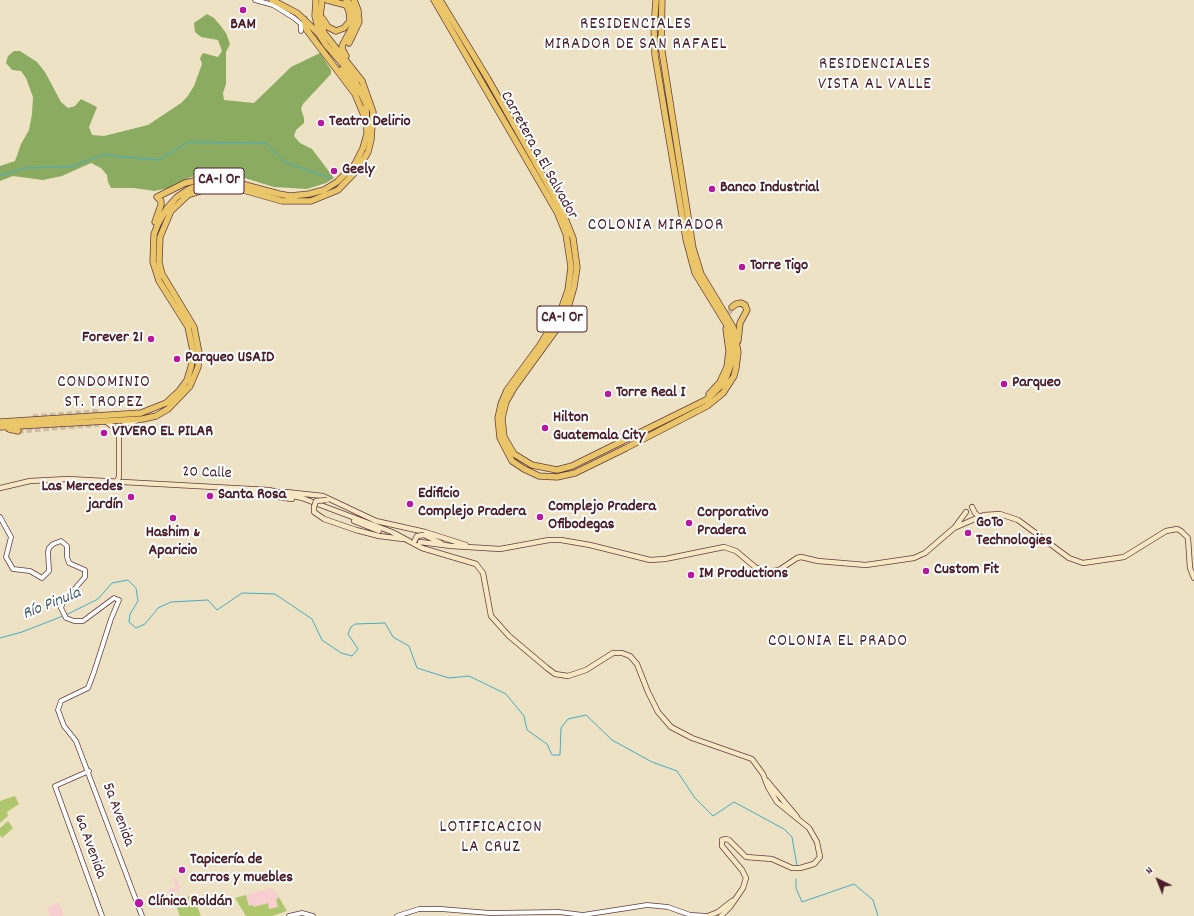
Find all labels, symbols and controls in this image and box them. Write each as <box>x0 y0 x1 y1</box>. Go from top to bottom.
marker: BAM <box>238 5 248 15</box>
place label: BAM <box>230 16 256 36</box>
district label: RESIDENCIALES MIRADOR DE SAN RAFAEL <box>544 16 728 56</box>
district label: RESIDENCIALES VISTA AL VALLE <box>818 56 932 96</box>
street label: Carretera a El Salvador <box>495 89 581 223</box>
place label: Teatro Delirio <box>329 113 411 133</box>
marker: Teatro Delirio <box>316 118 326 128</box>
place label: Geely <box>342 161 374 181</box>
marker: Geely <box>329 166 339 176</box>
road number: CA-1 Or <box>194 168 244 194</box>
place label: Banco Industrial <box>720 179 819 199</box>
marker: Banco Industrial <box>707 184 717 194</box>
district label: COLONIA MIRADOR <box>588 217 724 237</box>
place label: Torre Tigo <box>750 257 808 277</box>
marker: Torre Tigo <box>737 262 747 272</box>
road number: CA-1 Or <box>537 306 587 332</box>
place label: Forever 21 <box>82 329 143 349</box>
marker: Forever 21 <box>146 334 156 344</box>
place label: Parqueo USAID <box>185 349 274 369</box>
marker: Parqueo USAID <box>172 354 182 364</box>
district label: CONDOMINIO ST. TROPEZ <box>57 374 151 414</box>
place label: Parqueo <box>1012 374 1061 394</box>
marker: Parqueo <box>999 379 1009 389</box>
place label: Torre Real I <box>616 384 685 404</box>
marker: Torre Real I <box>603 389 613 399</box>
place label: Hilton Guatemala City <box>553 409 645 447</box>
place label: VIVERO EL PILAR <box>112 423 213 443</box>
marker: Hilton Guatemala City <box>540 423 550 433</box>
marker: VIVERO EL PILAR <box>99 428 109 438</box>
street label: 20 Calle <box>182 464 232 484</box>
place label: Las Mercedes jardín <box>41 478 123 516</box>
place label: Edificio Complejo Pradera <box>418 485 526 523</box>
place label: Santa Rosa <box>218 486 286 506</box>
marker: Santa Rosa <box>205 491 215 501</box>
marker: Las Mercedes jardín <box>126 492 136 502</box>
place label: Complejo Pradera Ofibodegas <box>548 498 656 536</box>
marker: Edificio Complejo Pradera <box>405 499 415 509</box>
place label: Corporativo Pradera <box>697 504 769 542</box>
marker: Complejo Pradera Ofibodegas <box>535 512 545 522</box>
marker: Hashim & Aparicio <box>168 513 178 523</box>
place label: GoTo Technologies <box>976 514 1052 552</box>
marker: Corporativo Pradera <box>684 518 694 528</box>
place label: Hashim & Aparicio <box>146 524 200 562</box>
marker: GoTo Technologies <box>963 528 973 538</box>
place label: Custom Fit <box>934 561 999 581</box>
place label: IM Productions <box>699 565 788 585</box>
marker: Custom Fit <box>921 566 931 576</box>
marker: IM Productions <box>686 570 696 580</box>
water label: Río Pinula <box>20 584 84 626</box>
district label: COLONIA EL PRADO <box>768 633 908 653</box>
street label: 5a Avenida <box>97 781 137 849</box>
street label: 6a Avenida <box>69 812 109 882</box>
district label: LOTIFICACION LA CRUZ <box>439 819 543 859</box>
place label: Tapicería de carros y muebles <box>190 851 293 889</box>
north arrow <box>1138 860 1178 900</box>
text: N <box>1142 864 1157 879</box>
marker: Tapicería de carros y muebles <box>177 865 187 875</box>
place label: Clínica Roldán <box>148 893 232 913</box>
marker: Clínica Roldán <box>133 897 145 909</box>

